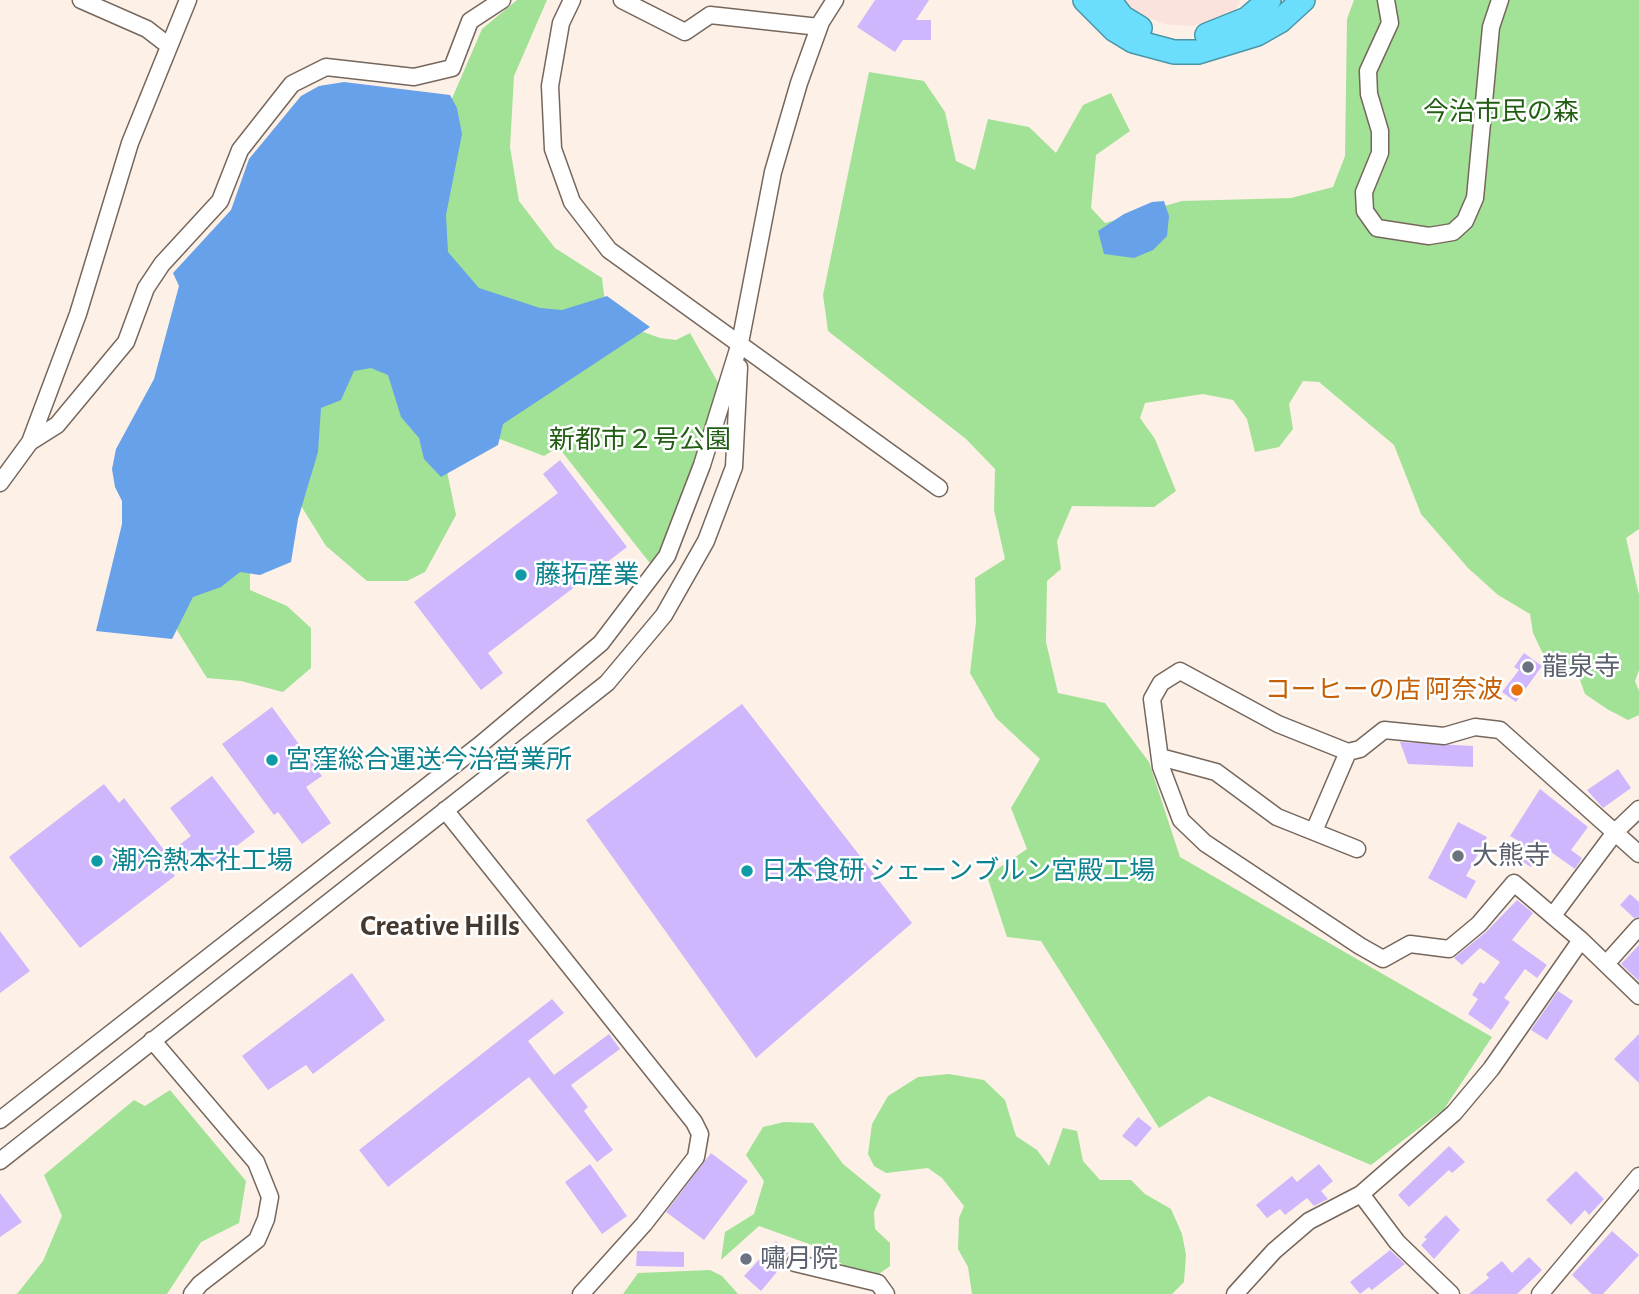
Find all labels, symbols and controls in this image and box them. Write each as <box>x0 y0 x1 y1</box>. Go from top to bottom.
park label: 今治市民の森 <box>1423 96 1579 128</box>
park label: 新都市２号公園 <box>549 424 731 456</box>
place label: 藤拓産業 <box>535 559 639 591</box>
marker: 藤拓産業 <box>513 567 529 583</box>
place label: 龍泉寺 <box>1542 651 1620 683</box>
marker: 龍泉寺 <box>1520 659 1536 675</box>
place label: コーヒーの店 阿奈波 <box>1265 674 1503 706</box>
marker: コーヒーの店 阿奈波 <box>1509 682 1525 698</box>
place label: 宮窪総合運送今治営業所 <box>286 744 572 776</box>
marker: 宮窪総合運送今治営業所 <box>264 752 280 768</box>
place label: 大熊寺 <box>1472 840 1550 872</box>
place label: 潮冷熱本社工場 <box>111 845 293 877</box>
marker: 大熊寺 <box>1450 848 1466 864</box>
marker: 潮冷熱本社工場 <box>89 853 105 869</box>
place label: 日本食研 シェーンブルン宮殿工場 <box>761 855 1155 887</box>
marker: 日本食研 シェーンブルン宮殿工場 <box>739 863 755 879</box>
district label: Creative Hills <box>360 908 520 944</box>
place label: 嘯月院 <box>760 1243 838 1275</box>
marker: 嘯月院 <box>738 1251 754 1267</box>

